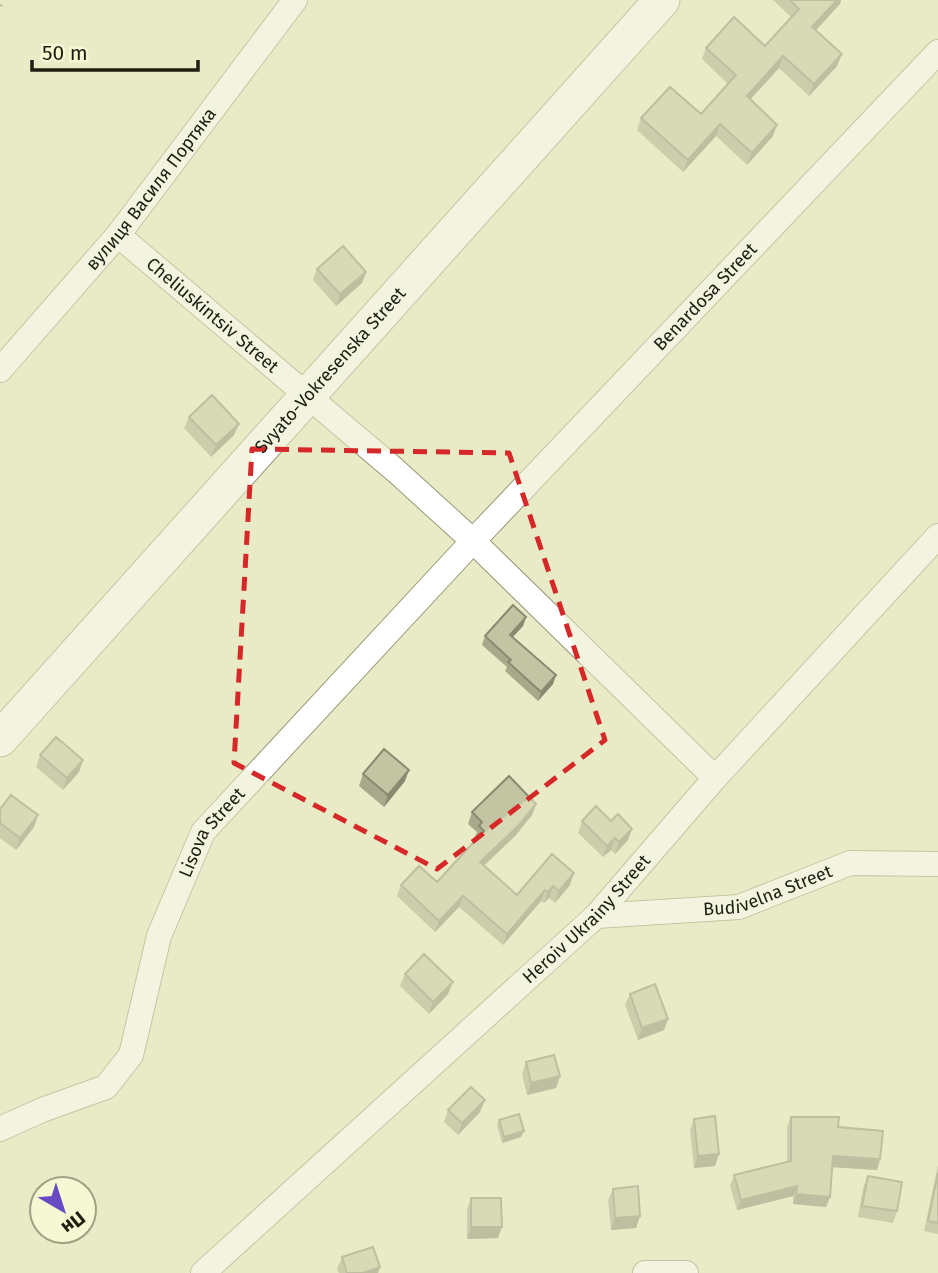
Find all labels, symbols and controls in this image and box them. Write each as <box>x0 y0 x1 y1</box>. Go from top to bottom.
scale bar <box>32 28 198 72</box>
text: 50 m <box>42 40 88 66</box>
street label: вулиця Василя Портяка <box>81 103 221 275</box>
street label: Benardosa Street <box>649 238 762 355</box>
street label: Cheliuskintsiv Street <box>142 253 284 378</box>
street label: Svyato-Vokresenska Street <box>250 282 411 458</box>
street label: Lisova Street <box>174 783 250 881</box>
street label: Heroiv Ukrainy Street <box>518 850 655 988</box>
street label: Budivelna Street <box>703 860 836 920</box>
north arrow <box>28 1175 98 1245</box>
text: Пн <box>57 1206 90 1239</box>

